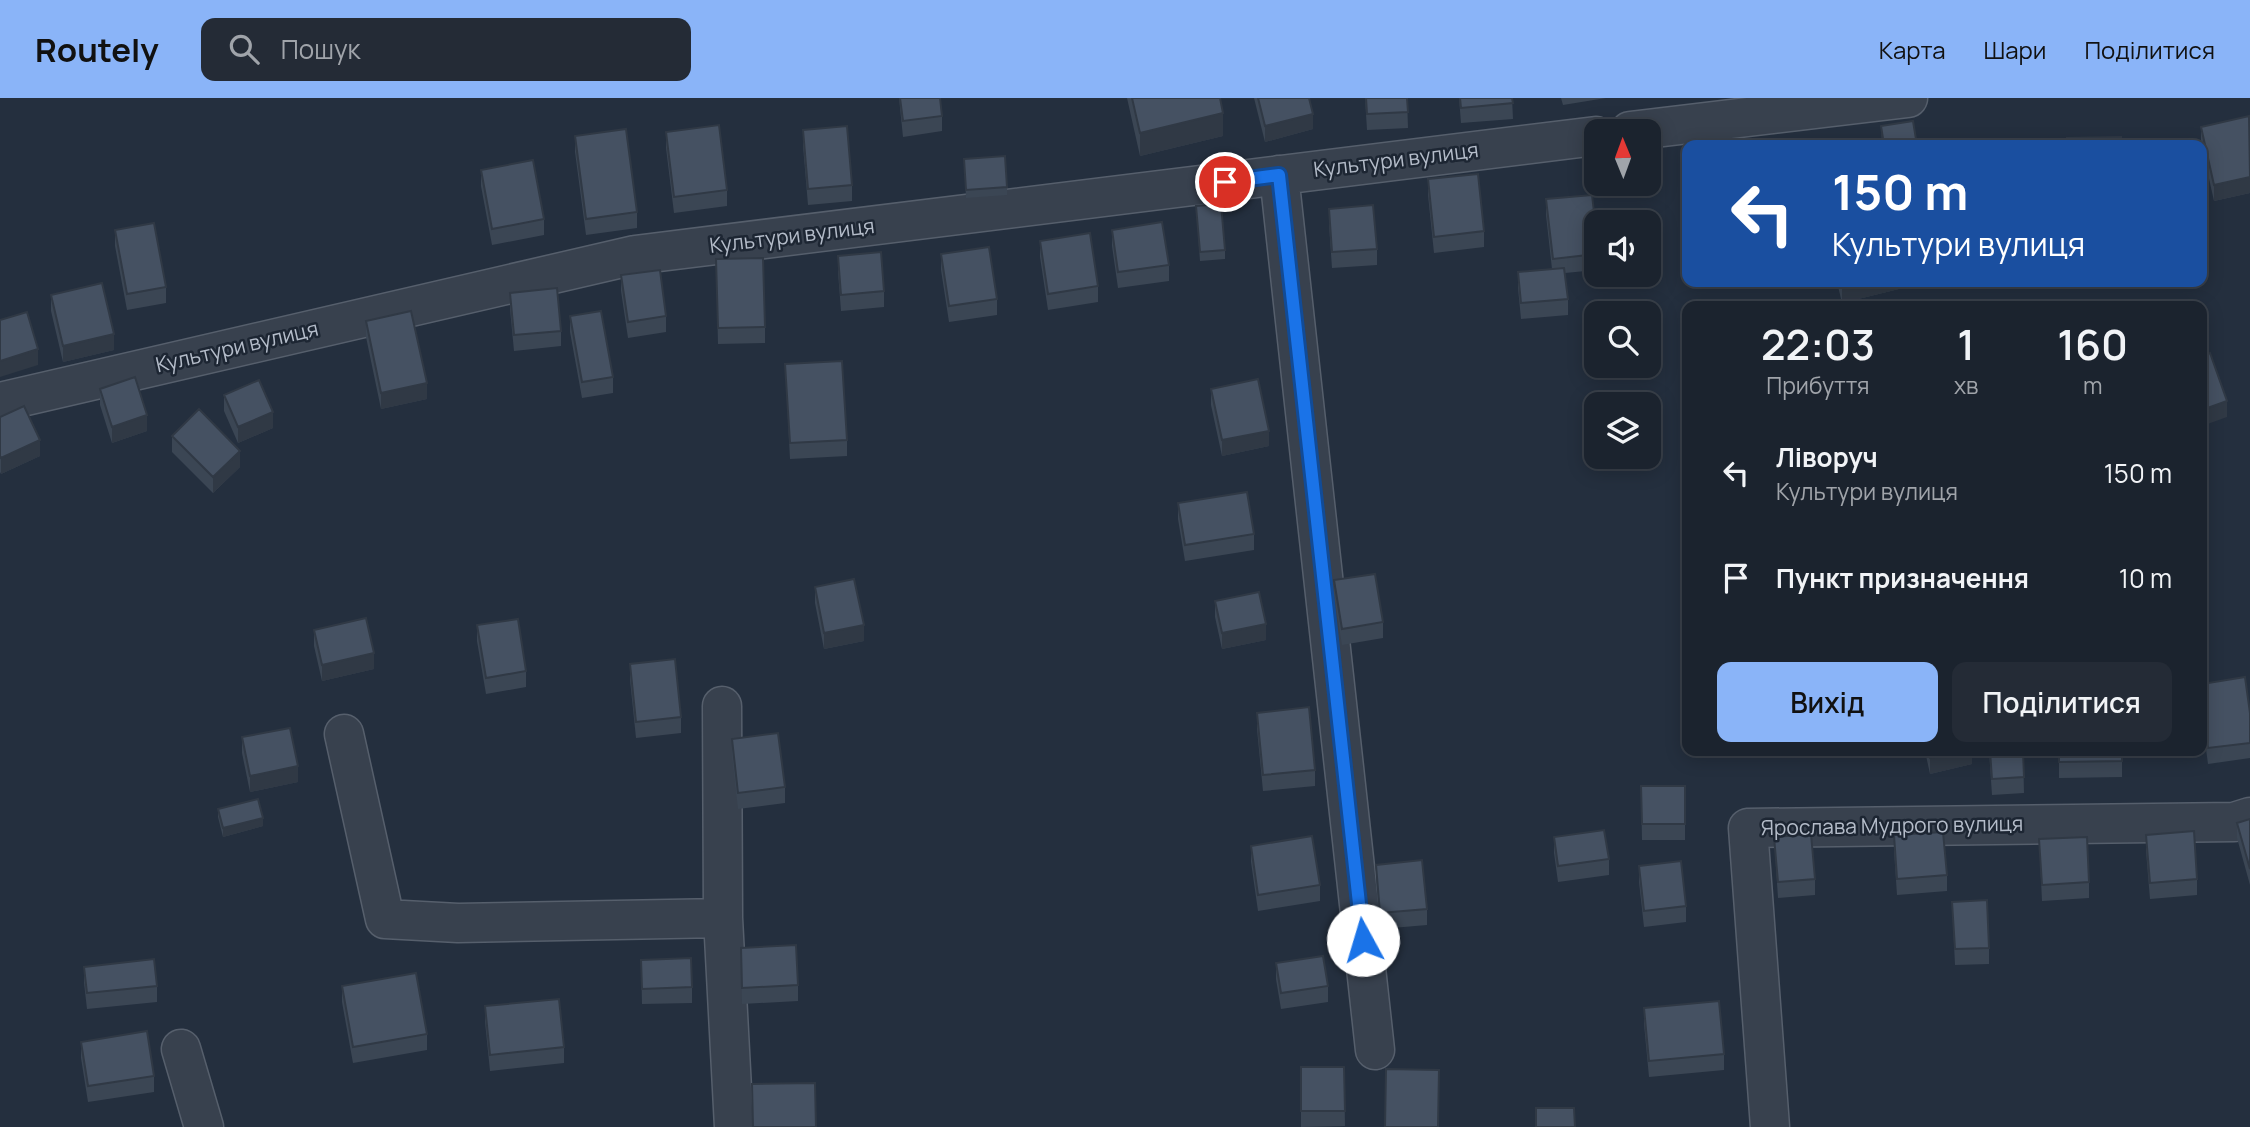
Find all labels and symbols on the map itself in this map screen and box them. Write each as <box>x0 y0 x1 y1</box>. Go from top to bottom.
north arrow <box>1584 119 1661 196</box>
street label: Культури вулиця <box>1312 135 1480 183</box>
pin <box>1195 152 1255 212</box>
street label: Культури вулиця <box>708 211 876 259</box>
street label: Культури вулиця <box>153 314 321 378</box>
street label: Ярослава Мудрого вулиця <box>1760 809 2024 841</box>
position arrow <box>1326 903 1400 977</box>

